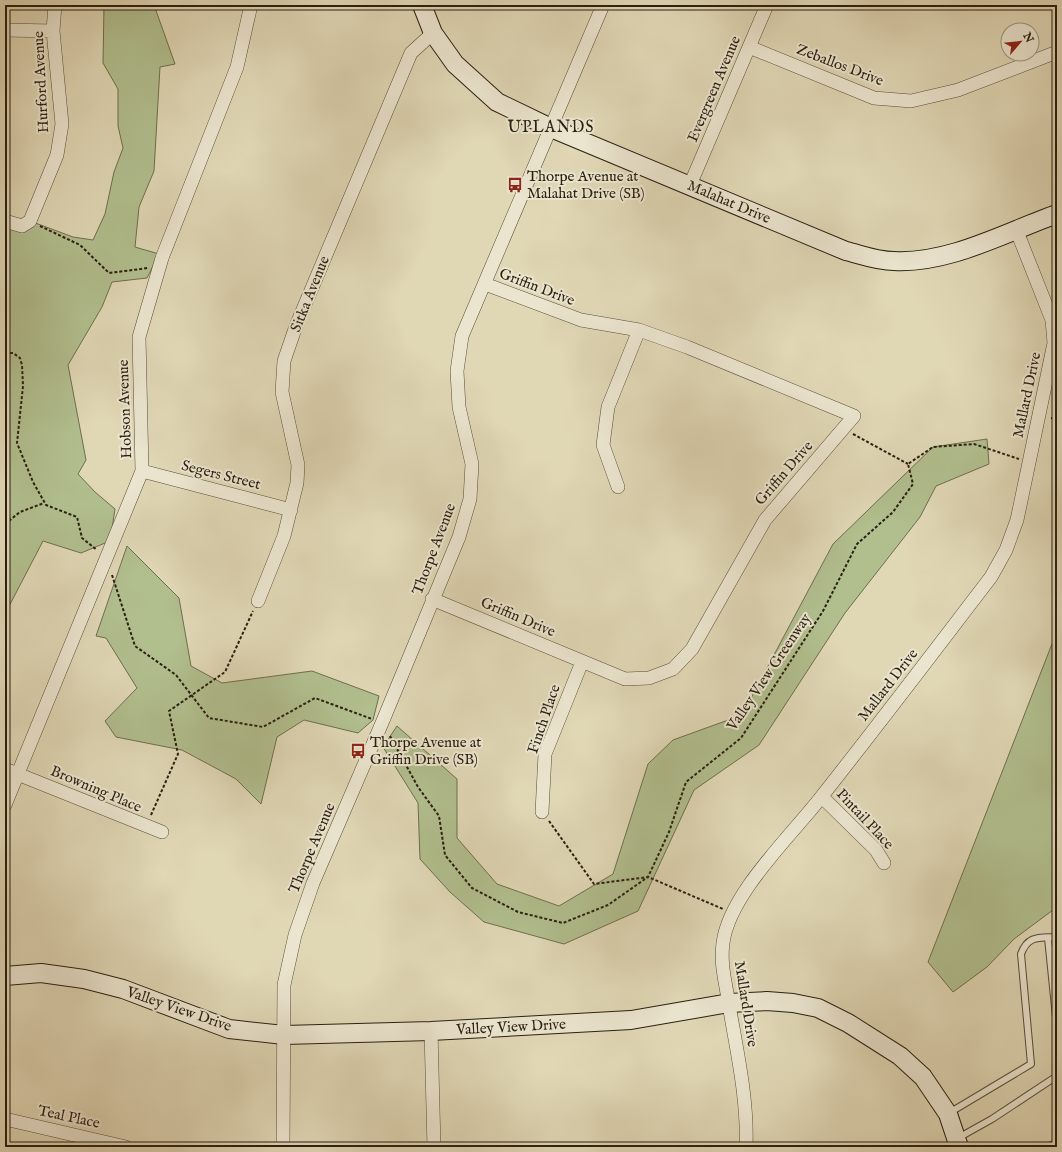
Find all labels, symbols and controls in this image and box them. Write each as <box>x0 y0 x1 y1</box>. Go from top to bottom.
north arrow <box>1000 22 1040 62</box>
text: N <box>1019 29 1037 46</box>
street label: Hurford Avenue <box>29 30 53 133</box>
street label: Evergreen Avenue <box>683 33 745 145</box>
street label: Zeballos Drive <box>794 40 886 90</box>
district label: UPLANDS <box>508 118 594 138</box>
place label: Thorpe Avenue at Malahat Drive (SB) <box>527 167 645 203</box>
bus stop icon: Thorpe Avenue at Malahat Drive (SB) <box>506 176 524 194</box>
street label: Malahat Drive <box>684 176 774 228</box>
street label: Sitka Avenue <box>286 253 334 335</box>
street label: Griffin Drive <box>497 264 578 310</box>
street label: Mallard Drive <box>1009 350 1045 440</box>
street label: Hobson Avenue <box>114 359 136 459</box>
street label: Griffin Drive <box>751 437 817 509</box>
street label: Segers Street <box>179 456 263 494</box>
street label: Thorpe Avenue <box>408 500 460 597</box>
street label: Griffin Drive <box>478 593 558 641</box>
street label: Valley View Greenway <box>722 609 816 735</box>
street label: Mallard Drive <box>854 645 922 725</box>
street label: Finch Place <box>523 682 565 756</box>
place label: Thorpe Avenue at Griffin Drive (SB) <box>370 733 482 769</box>
bus stop icon: Thorpe Avenue at Griffin Drive (SB) <box>349 742 367 760</box>
street label: Browning Place <box>48 761 145 817</box>
street label: Pintail Place <box>832 785 898 853</box>
street label: Thorpe Avenue <box>284 800 340 896</box>
street label: Mallard Drive <box>730 960 762 1049</box>
street label: Valley View Drive <box>123 982 234 1036</box>
street label: Valley View Drive <box>455 1015 566 1039</box>
street label: Teal Place <box>36 1101 102 1133</box>

